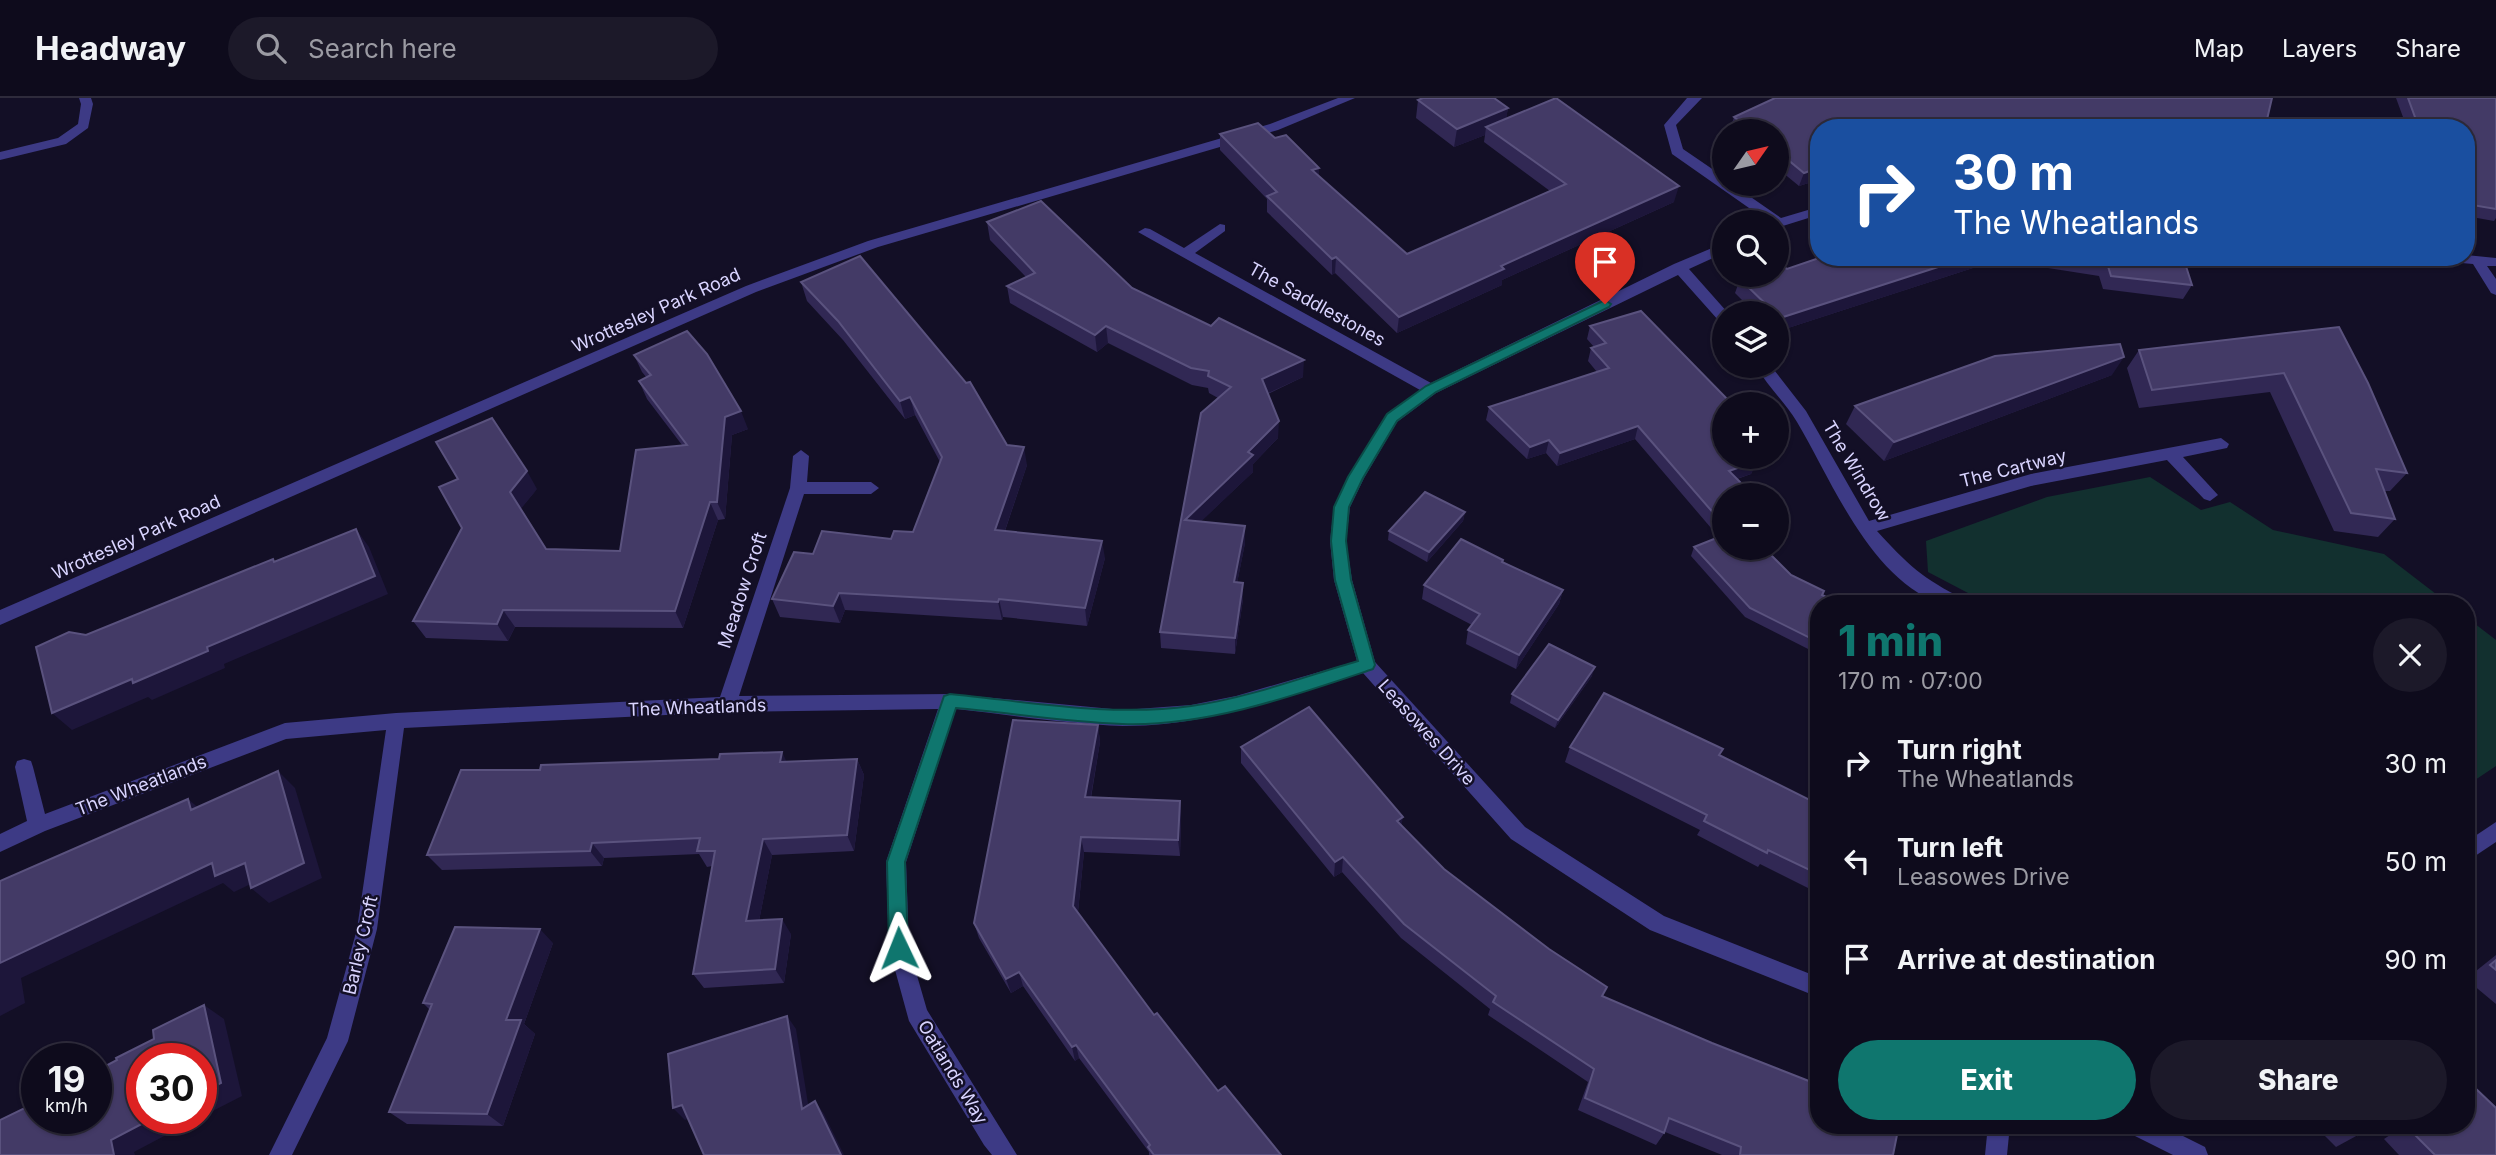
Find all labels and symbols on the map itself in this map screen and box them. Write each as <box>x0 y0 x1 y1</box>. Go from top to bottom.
north arrow <box>1712 119 1788 196</box>
pin <box>1575 232 1635 304</box>
street label: The Saddlestones <box>1245 258 1389 350</box>
street label: Wrottesley Park Road <box>568 263 744 357</box>
street label: The Windrow <box>1819 417 1895 525</box>
street label: The Cartway <box>1958 445 2068 491</box>
street label: Wrottesley Park Road <box>48 490 224 584</box>
street label: Meadow Croft <box>713 529 771 651</box>
street label: Leasowes Drive <box>1374 675 1480 789</box>
street label: The Wheatlands <box>627 694 767 720</box>
street label: The Wheatlands <box>73 750 209 820</box>
street label: Barley Croft <box>338 893 382 997</box>
position arrow <box>862 911 936 985</box>
street label: Oatlands Way <box>914 1016 992 1128</box>
speed limit sign: 30 <box>126 1043 217 1134</box>

